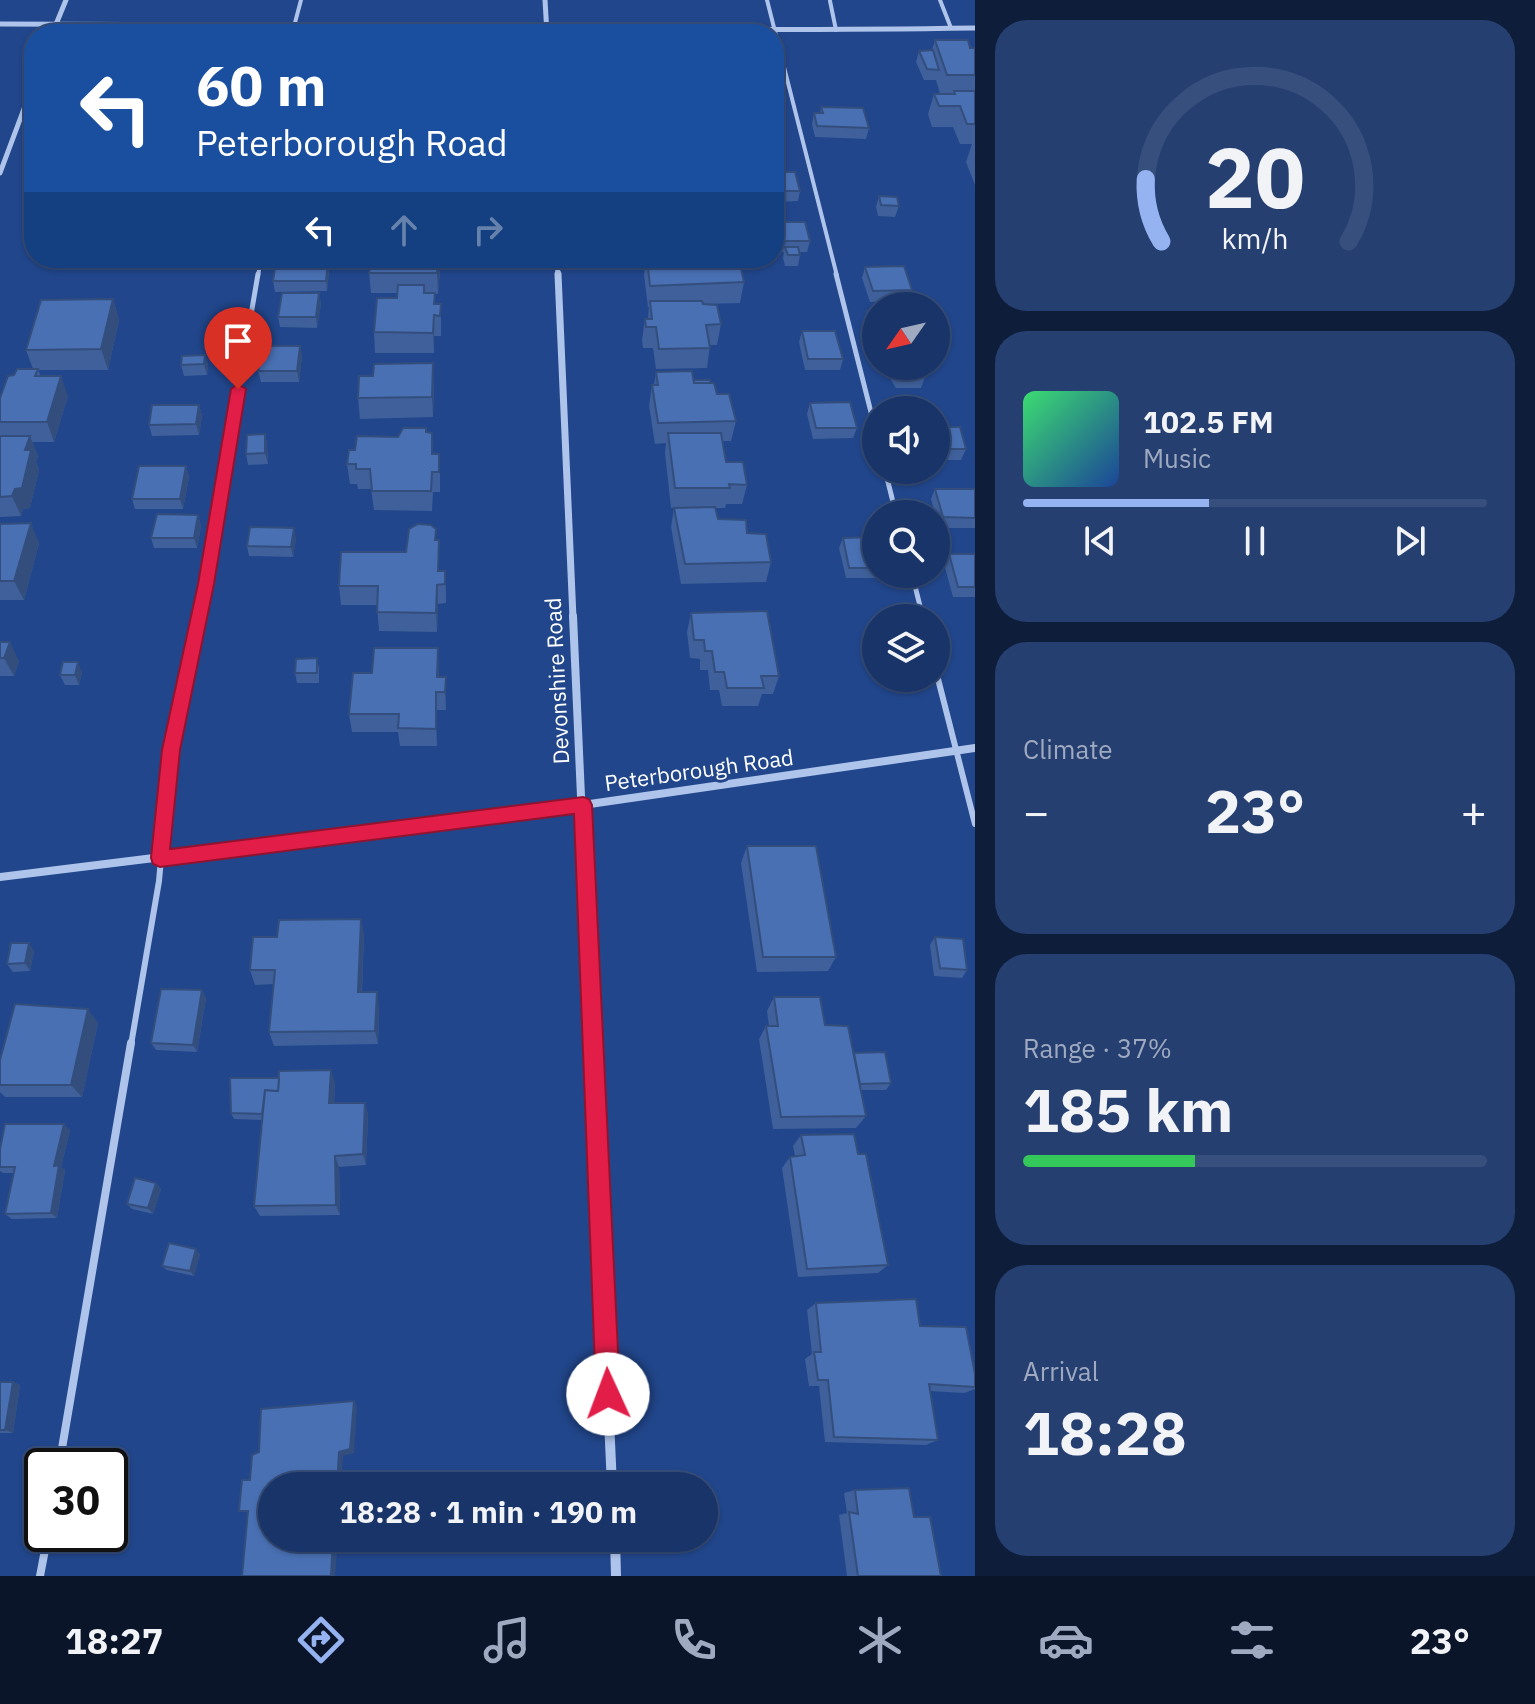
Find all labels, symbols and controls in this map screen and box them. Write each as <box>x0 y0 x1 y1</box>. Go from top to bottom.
text: 60 m <box>196 49 326 121</box>
icon: left <box>64 56 168 160</box>
text: Peterborough Road <box>196 119 508 166</box>
text: 20 <box>1205 122 1305 230</box>
icon: left <box>298 208 342 252</box>
icon: ahead <box>382 208 426 252</box>
icon: right <box>466 208 510 252</box>
text: km/h <box>1221 220 1289 257</box>
north arrow <box>862 292 950 380</box>
map controls <box>862 292 950 692</box>
pin <box>204 307 272 389</box>
icon: arrive <box>216 319 260 363</box>
button: sound <box>862 396 950 484</box>
text: 102.5 FM <box>1143 402 1274 441</box>
text: Music <box>1143 441 1211 475</box>
button: search <box>862 500 950 588</box>
icon: previous <box>1078 519 1122 563</box>
icon: pause <box>1233 519 1277 563</box>
icon: next <box>1388 519 1432 563</box>
street label: Devonshire Road <box>538 597 575 765</box>
button: layers <box>862 604 950 692</box>
text: Climate <box>1023 732 1113 766</box>
street label: Peterborough Road <box>603 742 795 797</box>
text: 23° <box>1205 771 1305 850</box>
text: − <box>1023 783 1049 840</box>
text: + <box>1461 783 1487 840</box>
text: Range · 37% <box>1023 1031 1172 1065</box>
text: 185 km <box>1023 1070 1233 1149</box>
position arrow <box>566 1352 650 1436</box>
text: Arrival <box>1023 1354 1099 1388</box>
text: 18:28 <box>1023 1393 1187 1472</box>
speed limit sign: 30 <box>24 1448 128 1552</box>
text: 18:28 · 1 min · 190 m <box>339 1492 637 1531</box>
icon: directions <box>293 1612 349 1668</box>
icon: music <box>479 1612 535 1668</box>
icon: phone <box>666 1612 722 1668</box>
icon: climate <box>852 1612 908 1668</box>
icon: car <box>1038 1612 1094 1668</box>
icon: filters <box>1224 1612 1280 1668</box>
text: 18:27 <box>65 1617 163 1664</box>
text: 23° <box>1410 1617 1470 1664</box>

